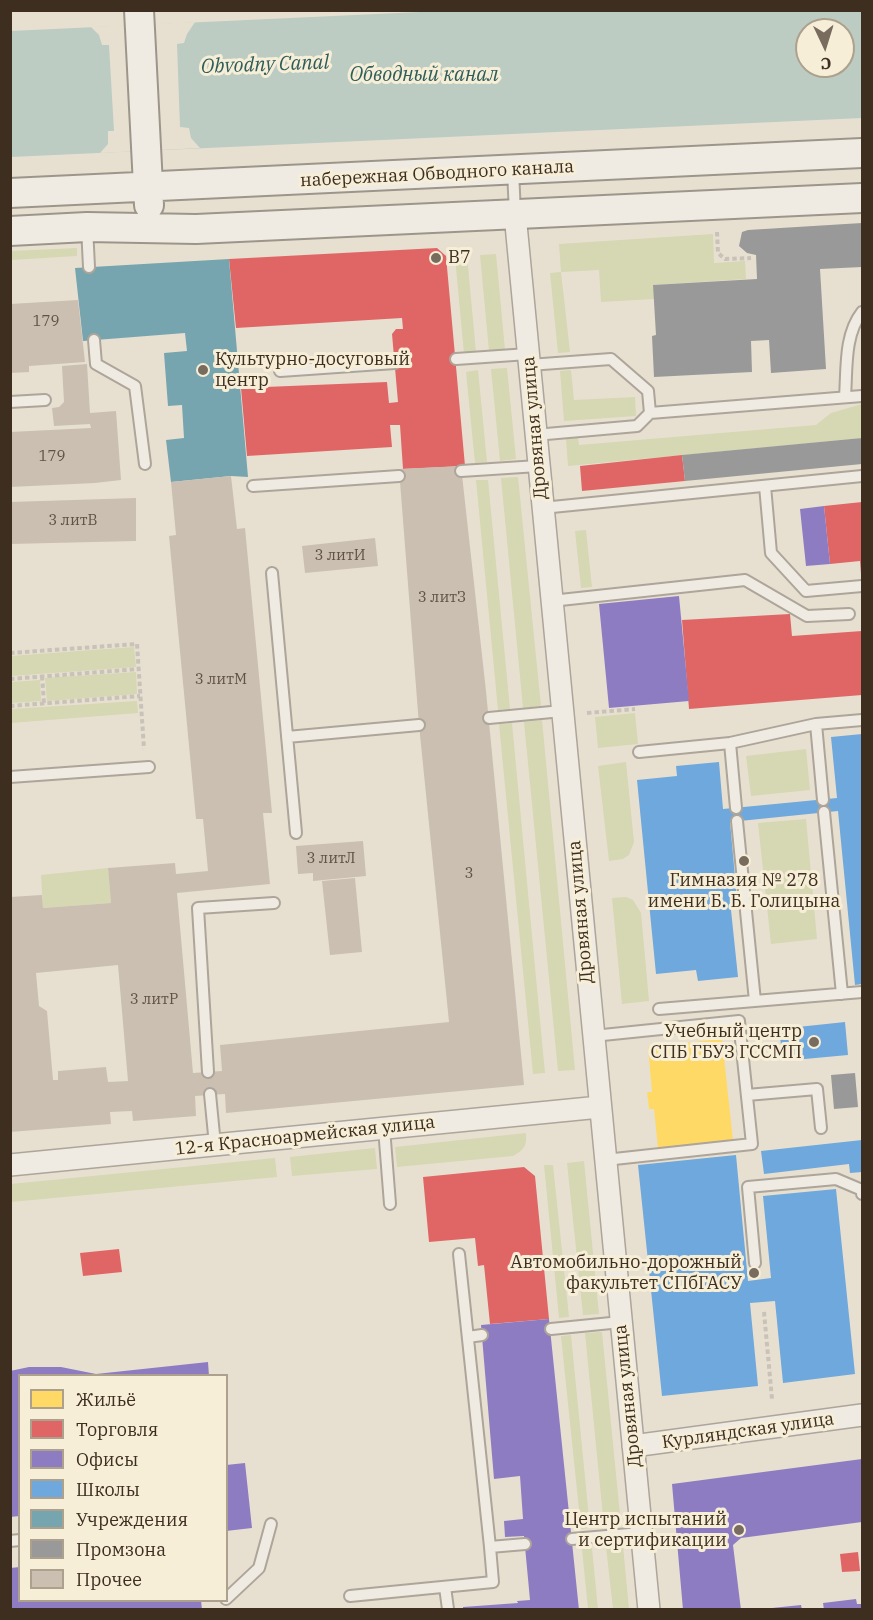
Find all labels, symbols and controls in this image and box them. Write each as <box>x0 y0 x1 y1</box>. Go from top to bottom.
north arrow <box>795 18 855 78</box>
water label: Obvodny Canal <box>200 51 330 79</box>
text: С <box>820 54 832 74</box>
water label: Обводный канал <box>350 63 498 87</box>
street label: набережная Обводного канала <box>299 156 575 192</box>
place label: В7 <box>448 247 471 269</box>
marker: В7 <box>429 251 443 265</box>
house number: 179 <box>33 313 59 331</box>
place label: Культурно-досуговый центр <box>215 349 410 392</box>
street label: Дровяная улица <box>518 356 552 500</box>
marker: Культурно-досуговый центр <box>196 363 210 377</box>
house number: 179 <box>39 448 65 466</box>
house number: 3 литВ <box>48 512 98 530</box>
house number: 3 литИ <box>314 547 366 565</box>
house number: 3 литЗ <box>418 589 466 607</box>
house number: 3 литМ <box>195 671 247 689</box>
street label: Дровяная улица <box>564 840 598 984</box>
house number: 3 литЛ <box>307 850 355 868</box>
marker: Гимназия № 278 имени Б. Б. Голицына <box>737 854 751 868</box>
house number: 3 <box>465 865 473 883</box>
place label: Гимназия № 278 имени Б. Б. Голицына <box>648 870 840 912</box>
house number: 3 литР <box>130 991 178 1009</box>
place label: Учебный центр СПБ ГБУЗ ГССМП <box>650 1021 802 1064</box>
marker: Учебный центр СПБ ГБУЗ ГССМП <box>807 1035 821 1049</box>
street label: 12-я Красноармейская улица <box>174 1112 436 1160</box>
place label: Автомобильно-дорожный факультет СПбГАСУ <box>510 1252 742 1294</box>
marker: Автомобильно-дорожный факультет СПбГАСУ <box>747 1266 761 1280</box>
street label: Дровяная улица <box>610 1323 646 1469</box>
legend <box>18 1374 228 1602</box>
text: Жильё <box>76 1388 136 1411</box>
street label: Курляндская улица <box>660 1408 836 1454</box>
text: Торговля <box>76 1418 158 1441</box>
text: Офисы <box>76 1448 138 1471</box>
text: Школы <box>76 1478 140 1501</box>
text: Учреждения <box>76 1508 188 1531</box>
place label: Центр испытаний и сертификации <box>565 1509 727 1552</box>
marker: Центр испытаний и сертификации <box>732 1523 746 1537</box>
text: Промзона <box>76 1538 166 1561</box>
text: Прочее <box>76 1568 142 1591</box>

